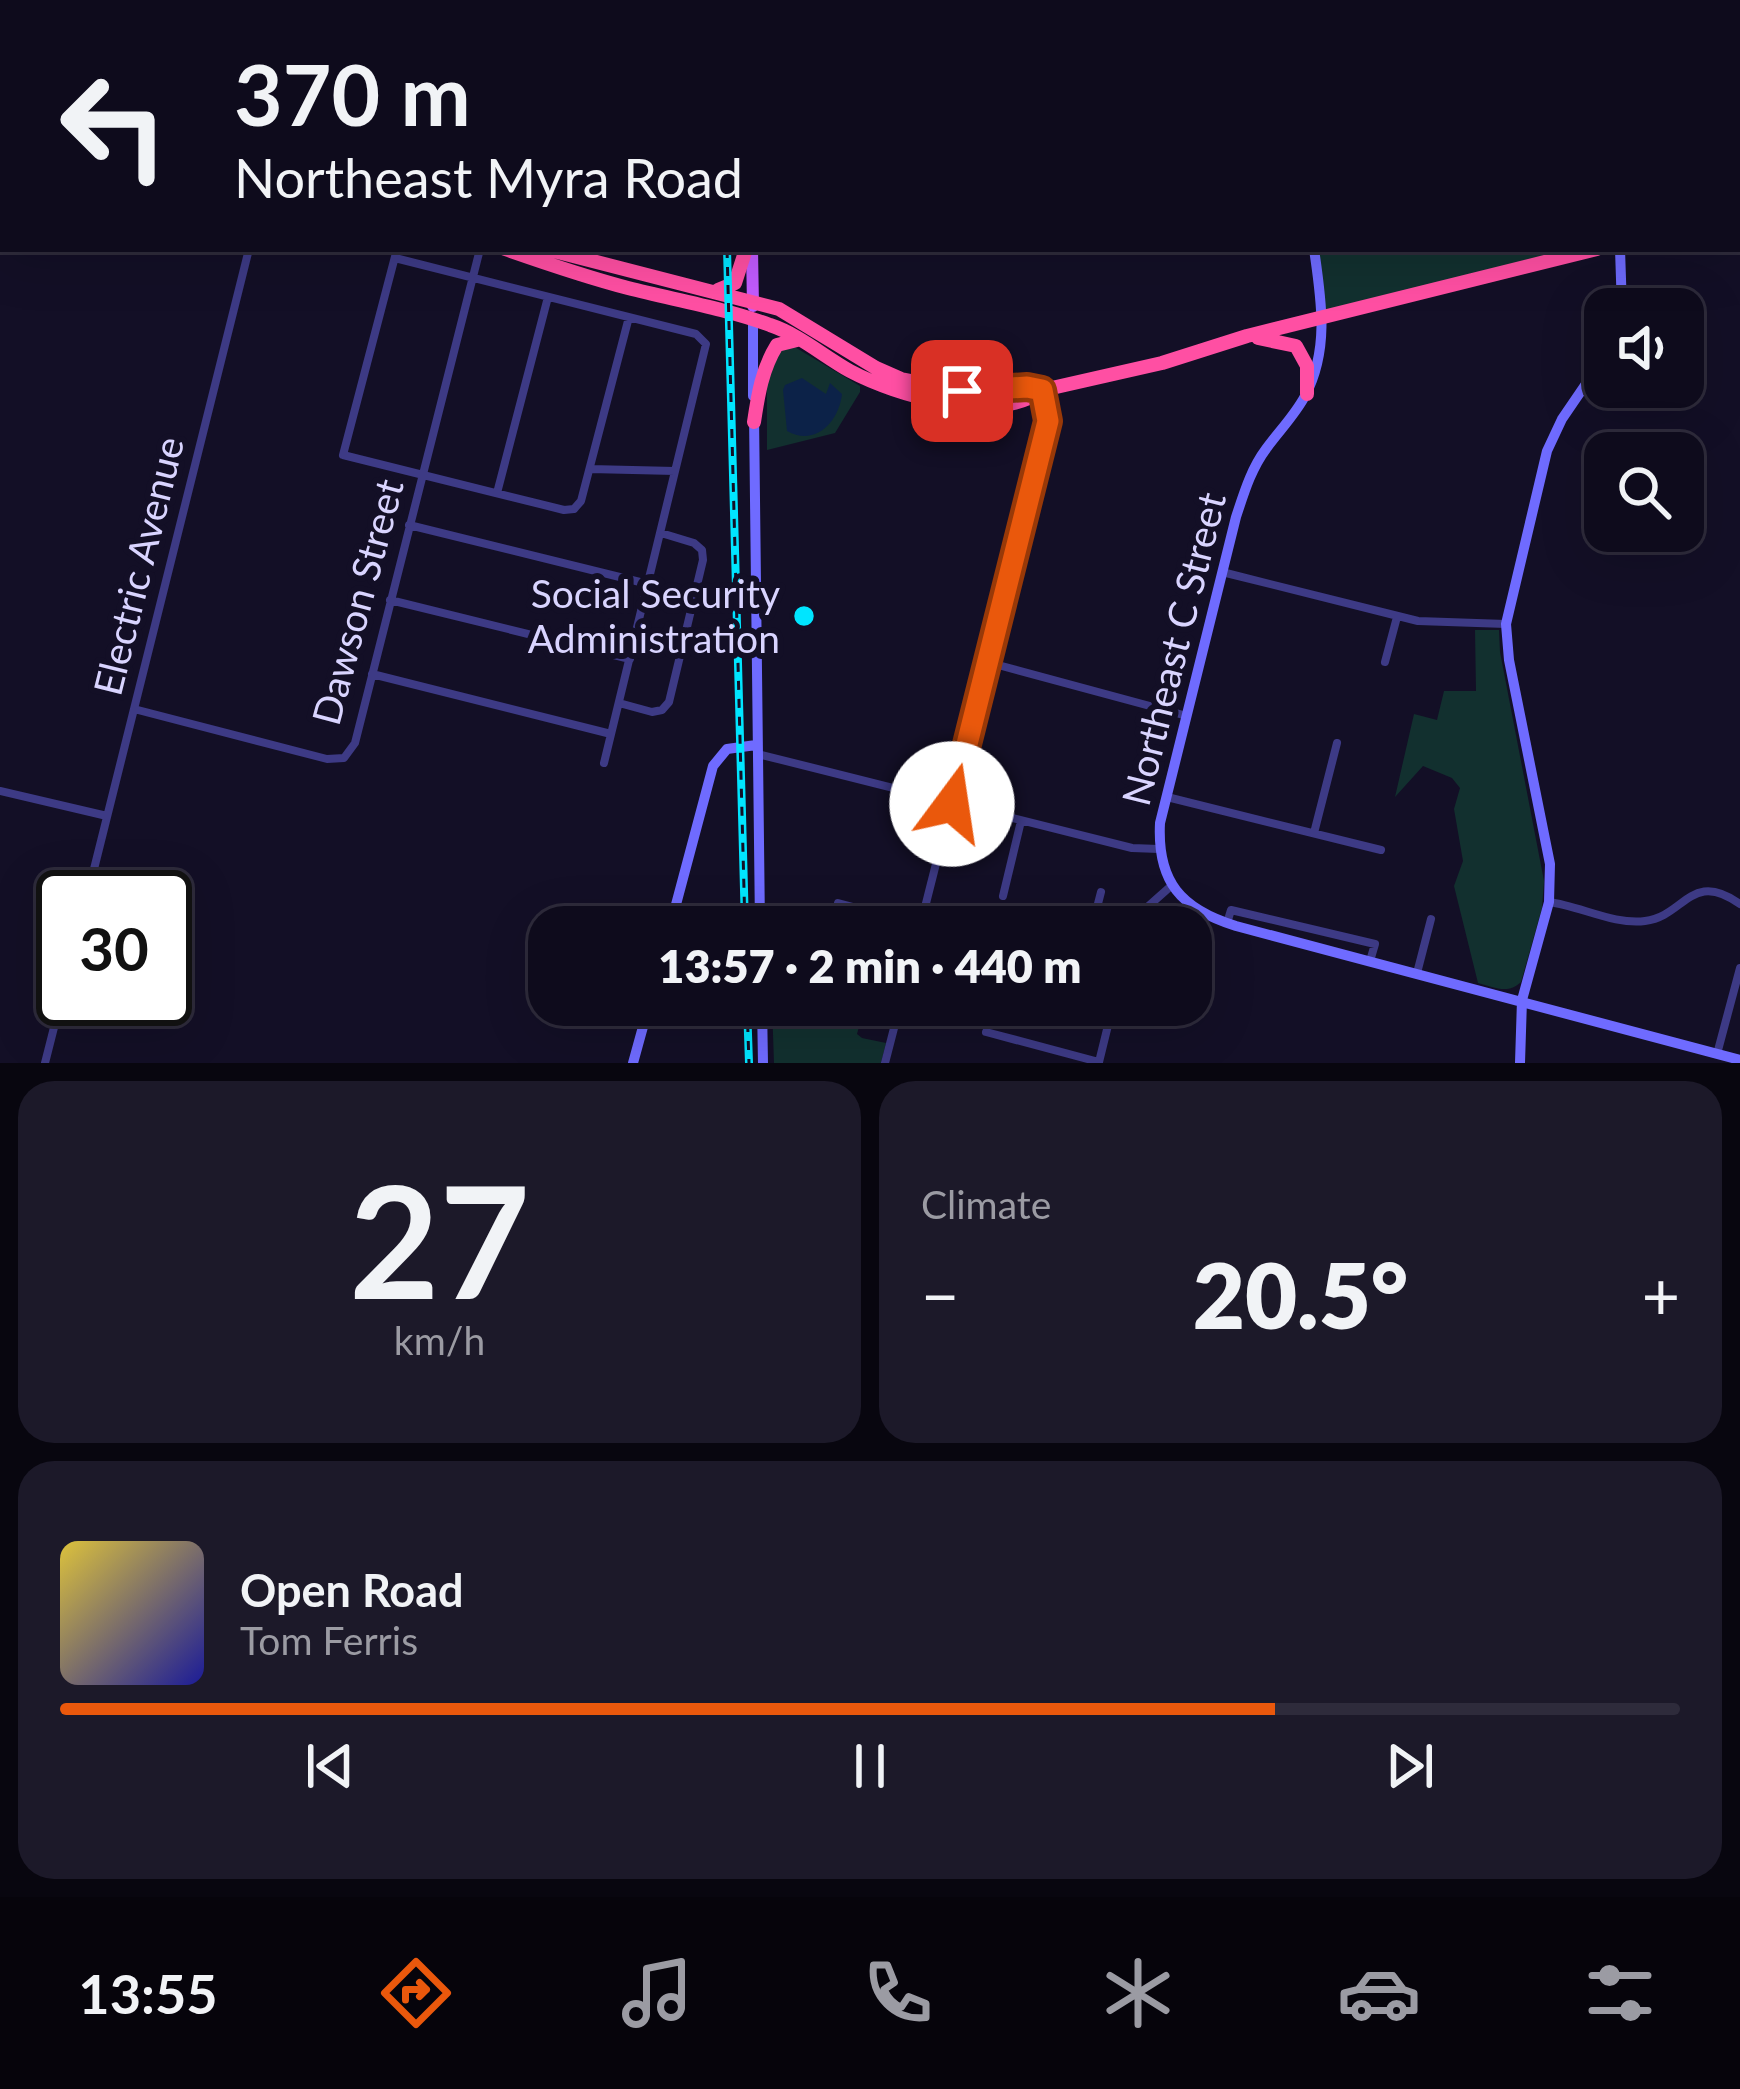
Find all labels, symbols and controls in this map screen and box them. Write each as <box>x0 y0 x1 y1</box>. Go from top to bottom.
text: 370 m <box>234 43 471 144</box>
icon: left <box>36 48 192 204</box>
text: Northeast Myra Road <box>234 145 743 210</box>
map controls <box>1584 288 1704 552</box>
button: sound <box>1584 288 1704 408</box>
pin <box>911 340 1013 442</box>
icon: arrive <box>929 358 995 424</box>
street label: Electric Avenue <box>84 432 192 700</box>
button: search <box>1584 432 1704 552</box>
street label: Dawson Street <box>302 474 412 730</box>
street label: Northeast C Street <box>1112 488 1234 810</box>
place label: Social Security Administration <box>528 570 780 661</box>
marker: Social Security Administration <box>791 603 817 629</box>
position arrow <box>889 741 1015 867</box>
speed limit sign: 30 <box>36 870 192 1026</box>
text: 13:57 · 2 min · 440 m <box>658 939 1082 993</box>
text: 27 <box>349 1145 530 1332</box>
text: Climate <box>921 1181 1051 1227</box>
text: 20.5° <box>1193 1240 1408 1348</box>
text: − <box>921 1255 959 1334</box>
text: + <box>1642 1255 1680 1334</box>
text: km/h <box>394 1317 485 1363</box>
text: Open Road <box>240 1563 464 1617</box>
text: Tom Ferris <box>240 1617 418 1663</box>
icon: previous <box>297 1733 363 1799</box>
icon: pause <box>837 1733 903 1799</box>
icon: next <box>1377 1733 1443 1799</box>
icon: directions <box>374 1951 458 2035</box>
icon: music <box>615 1951 699 2035</box>
icon: phone <box>856 1951 940 2035</box>
icon: climate <box>1096 1951 1180 2035</box>
icon: car <box>1337 1951 1421 2035</box>
icon: filters <box>1578 1951 1662 2035</box>
text: 13:55 <box>78 1961 218 2026</box>

